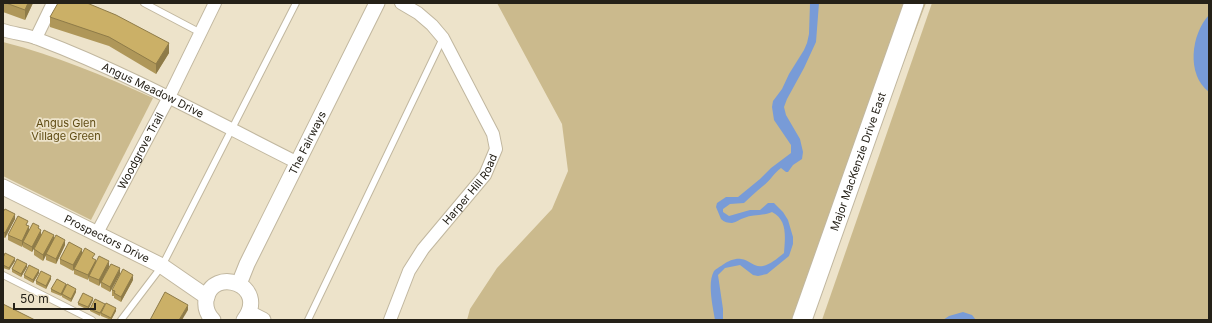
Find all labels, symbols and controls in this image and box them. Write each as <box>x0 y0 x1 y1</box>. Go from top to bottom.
street label: Angus Meadow Drive <box>100 59 206 121</box>
street label: Major MacKenzie Drive East <box>827 90 889 233</box>
street label: The Fairways <box>286 108 329 177</box>
street label: Woodgrove Trail <box>114 110 167 192</box>
park label: Angus Glen Village Green <box>31 116 101 143</box>
street label: Harper Hill Road <box>439 152 500 228</box>
street label: Prospectors Drive <box>62 212 152 266</box>
scale bar <box>14 285 95 311</box>
text: 50 m <box>20 291 49 306</box>

